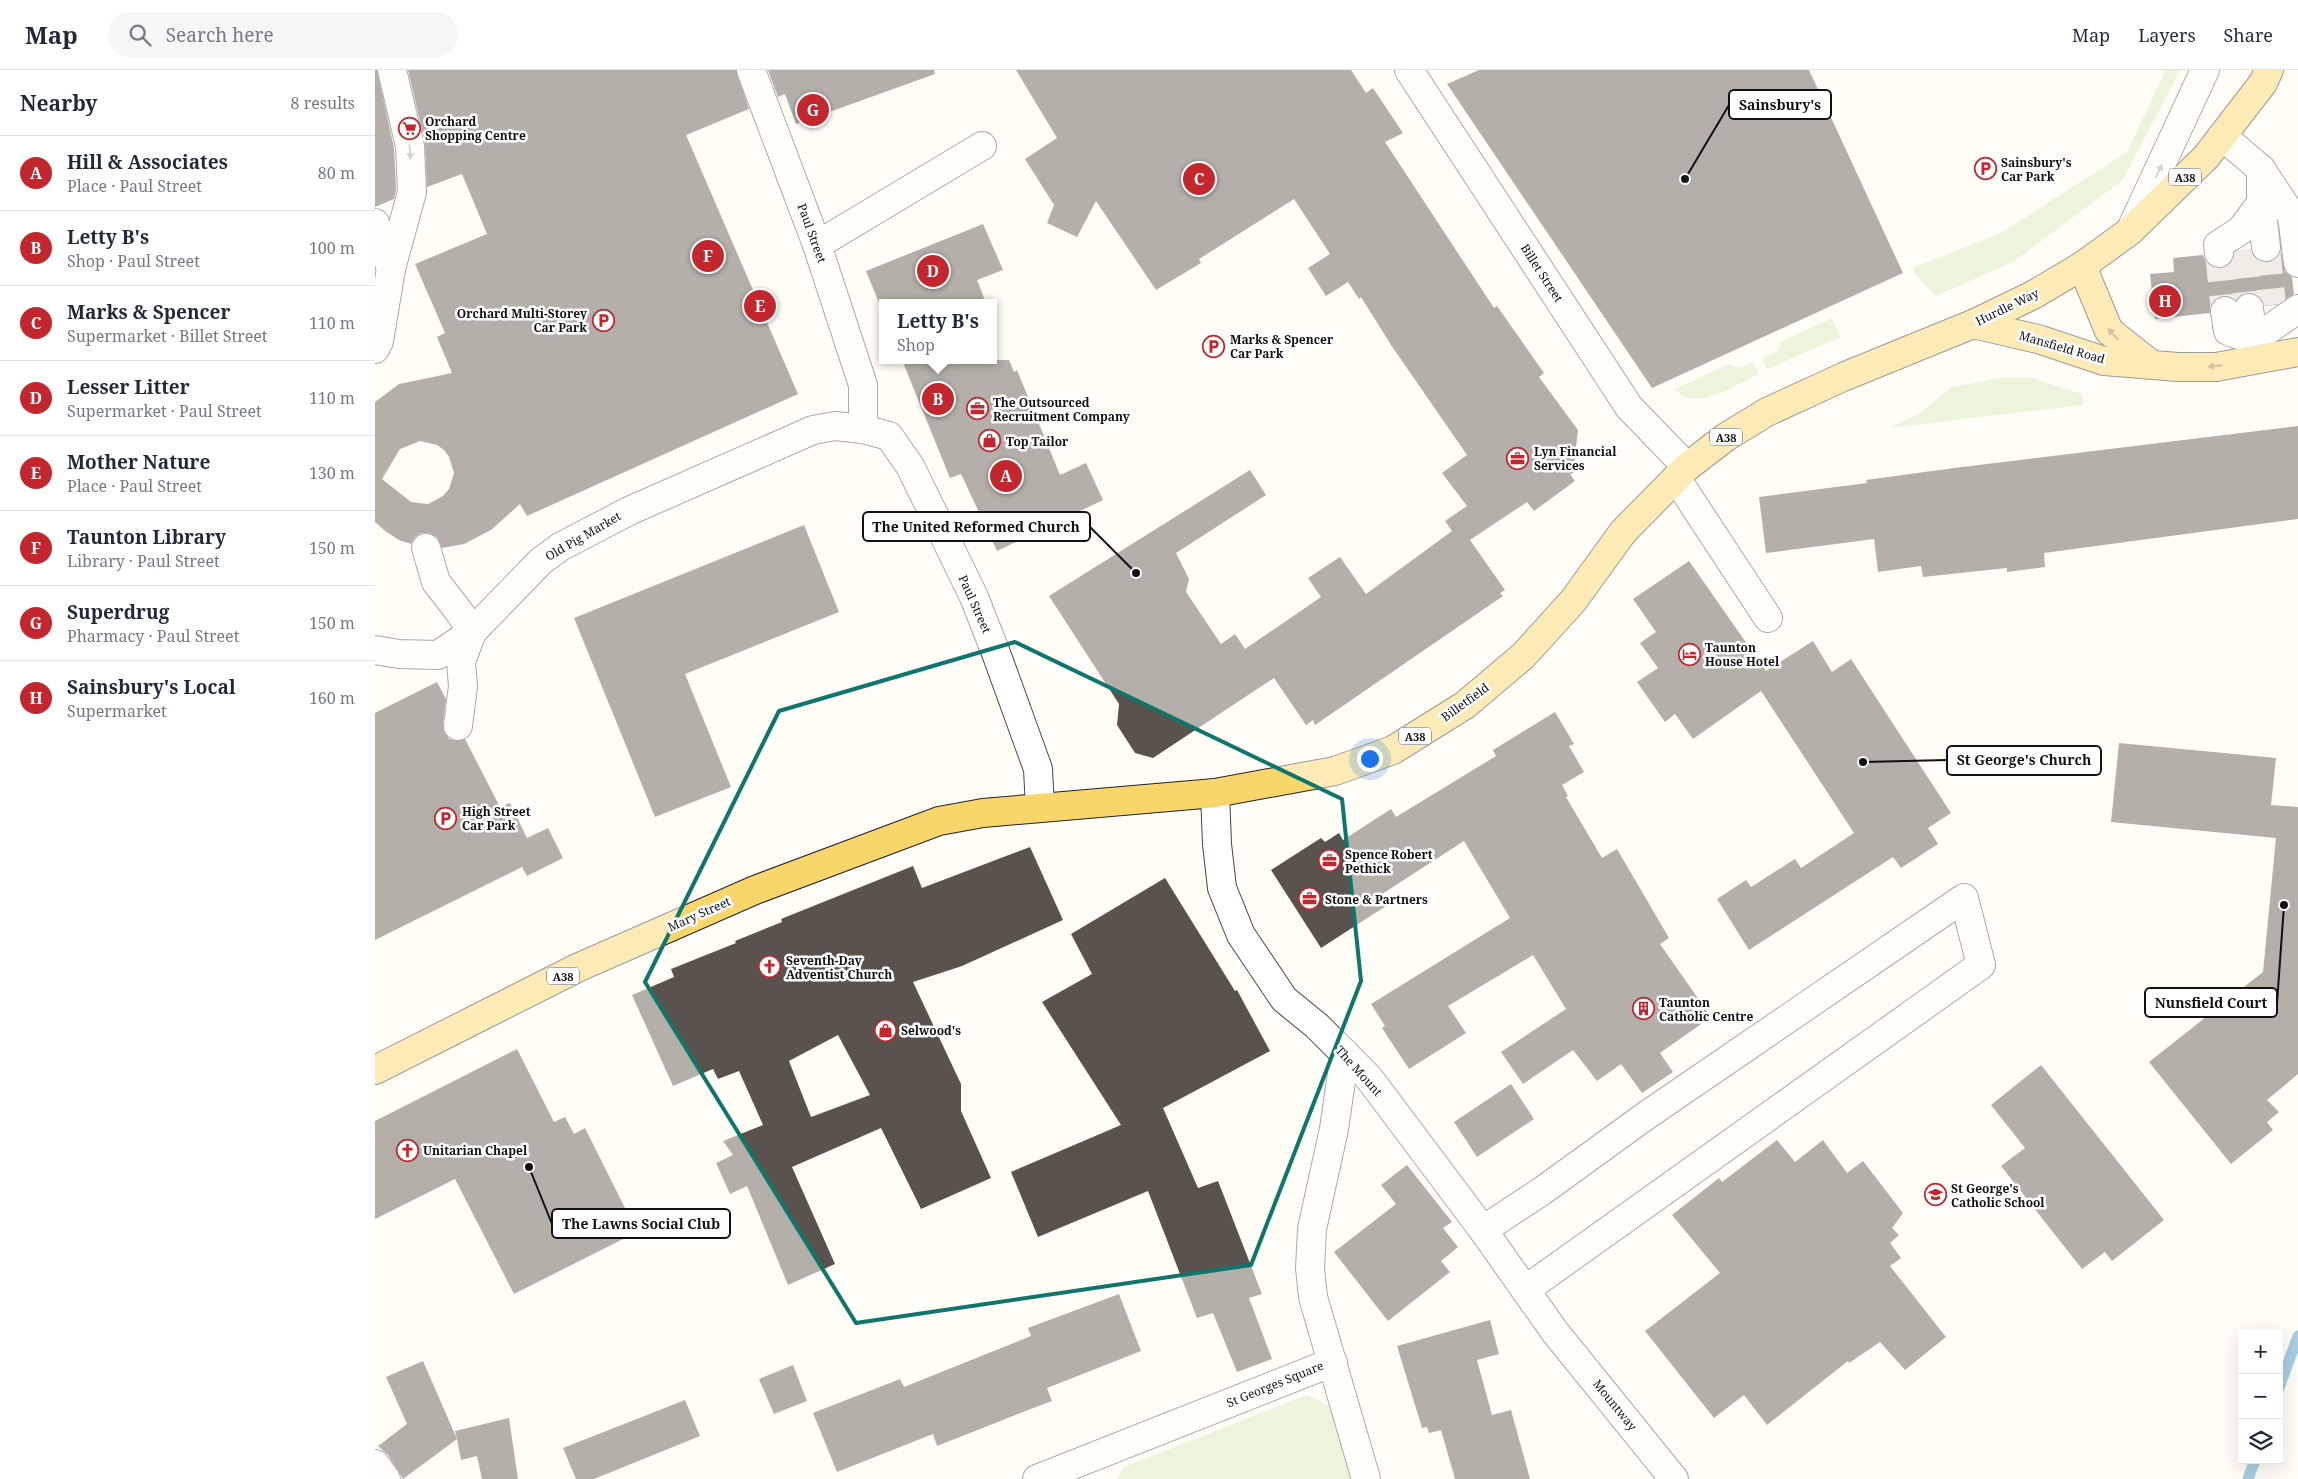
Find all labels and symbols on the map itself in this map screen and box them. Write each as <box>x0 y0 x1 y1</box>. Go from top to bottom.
callout: Sainsbury's <box>1729 90 1831 119</box>
pin: G <box>797 91 829 129</box>
text: Sainsbury's <box>1739 95 1821 114</box>
place label: Orchard Shopping Centre <box>425 113 526 144</box>
supermarket icon: Orchard Shopping Centre <box>397 116 421 140</box>
one-way arrow <box>406 144 414 160</box>
place label: Sainsbury's Car Park <box>2001 154 2072 185</box>
parking icon: Sainsbury's Car Park <box>1973 157 1997 181</box>
pin: C <box>1183 160 1215 198</box>
one-way arrow <box>2155 164 2163 178</box>
road number: A38 <box>2169 168 2201 185</box>
street label: Paul Street <box>793 201 831 265</box>
pin: F <box>692 237 724 275</box>
street label: Billet Street <box>1517 241 1567 305</box>
pin: D <box>917 252 949 290</box>
pin: H <box>2149 282 2181 320</box>
street label: Hurdle Way <box>1973 284 2042 330</box>
pin: E <box>744 287 776 325</box>
place label: Orchard Multi-Storey Car Park <box>457 305 587 336</box>
parking icon: Orchard Multi-Storey Car Park <box>591 308 615 332</box>
street label: Mansfield Road <box>2017 327 2108 368</box>
one-way arrow <box>2107 329 2119 341</box>
place label: Marks & Spencer Car Park <box>1230 331 1334 362</box>
parking icon: Marks & Spencer Car Park <box>1202 334 1226 358</box>
one-way arrow <box>2207 362 2223 370</box>
pin: B <box>922 380 954 418</box>
place label: The Outsourced Recruitment Company <box>993 394 1130 425</box>
office icon: The Outsourced Recruitment Company <box>965 397 989 421</box>
road number: A38 <box>1710 428 1742 446</box>
shop icon: Top Tailor <box>978 429 1002 453</box>
place label: Top Tailor <box>1006 433 1069 450</box>
place label: Lyn Financial Services <box>1534 443 1617 474</box>
office icon: Lyn Financial Services <box>1506 446 1530 470</box>
pin: A <box>990 457 1022 495</box>
street label: Old Pig Market <box>542 507 624 565</box>
callout: The United Reformed Church <box>863 512 1090 541</box>
text: The United Reformed Church <box>872 517 1080 536</box>
street label: Paul Street <box>955 572 995 636</box>
place label: Taunton House Hotel <box>1705 639 1780 670</box>
hotel icon: Taunton House Hotel <box>1677 642 1701 666</box>
street label: Billetfield <box>1438 679 1493 725</box>
road number: A38 <box>1399 728 1431 744</box>
your location <box>1357 746 1383 772</box>
callout: St George's Church <box>1947 746 2101 775</box>
text: St George's Church <box>1957 750 2091 769</box>
place label: High Street Car Park <box>462 803 531 834</box>
parking icon: High Street Car Park <box>434 806 458 830</box>
place label: Spence Robert Pethick <box>1345 846 1433 877</box>
office icon: Spence Robert Pethick <box>1317 849 1341 873</box>
office icon: Stone & Partners <box>1297 887 1321 911</box>
place label: Stone & Partners <box>1325 891 1428 908</box>
street label: Mary Street <box>665 893 733 935</box>
place label: Seventh-Day Adventist Church <box>786 952 892 983</box>
church icon: Seventh-Day Adventist Church <box>758 955 782 979</box>
road number: A38 <box>547 968 579 984</box>
callout: Nunsfield Court <box>2145 988 2277 1017</box>
text: Nunsfield Court <box>2155 993 2268 1012</box>
place label: Taunton Catholic Centre <box>1659 994 1753 1025</box>
building icon: Taunton Catholic Centre <box>1631 997 1655 1021</box>
shop icon: Selwood's <box>873 1018 897 1042</box>
place label: Selwood's <box>901 1022 961 1039</box>
street label: The Mount <box>1332 1042 1386 1100</box>
church icon: Unitarian Chapel <box>395 1138 419 1162</box>
place label: Unitarian Chapel <box>423 1142 528 1159</box>
place label: St George's Catholic School <box>1951 1180 2045 1211</box>
school or university icon: St George's Catholic School <box>1923 1183 1947 1207</box>
callout: The Lawns Social Club <box>552 1209 730 1238</box>
text: The Lawns Social Club <box>562 1214 720 1233</box>
street label: St Georges Square <box>1224 1357 1326 1411</box>
street label: Mountway <box>1589 1376 1641 1434</box>

